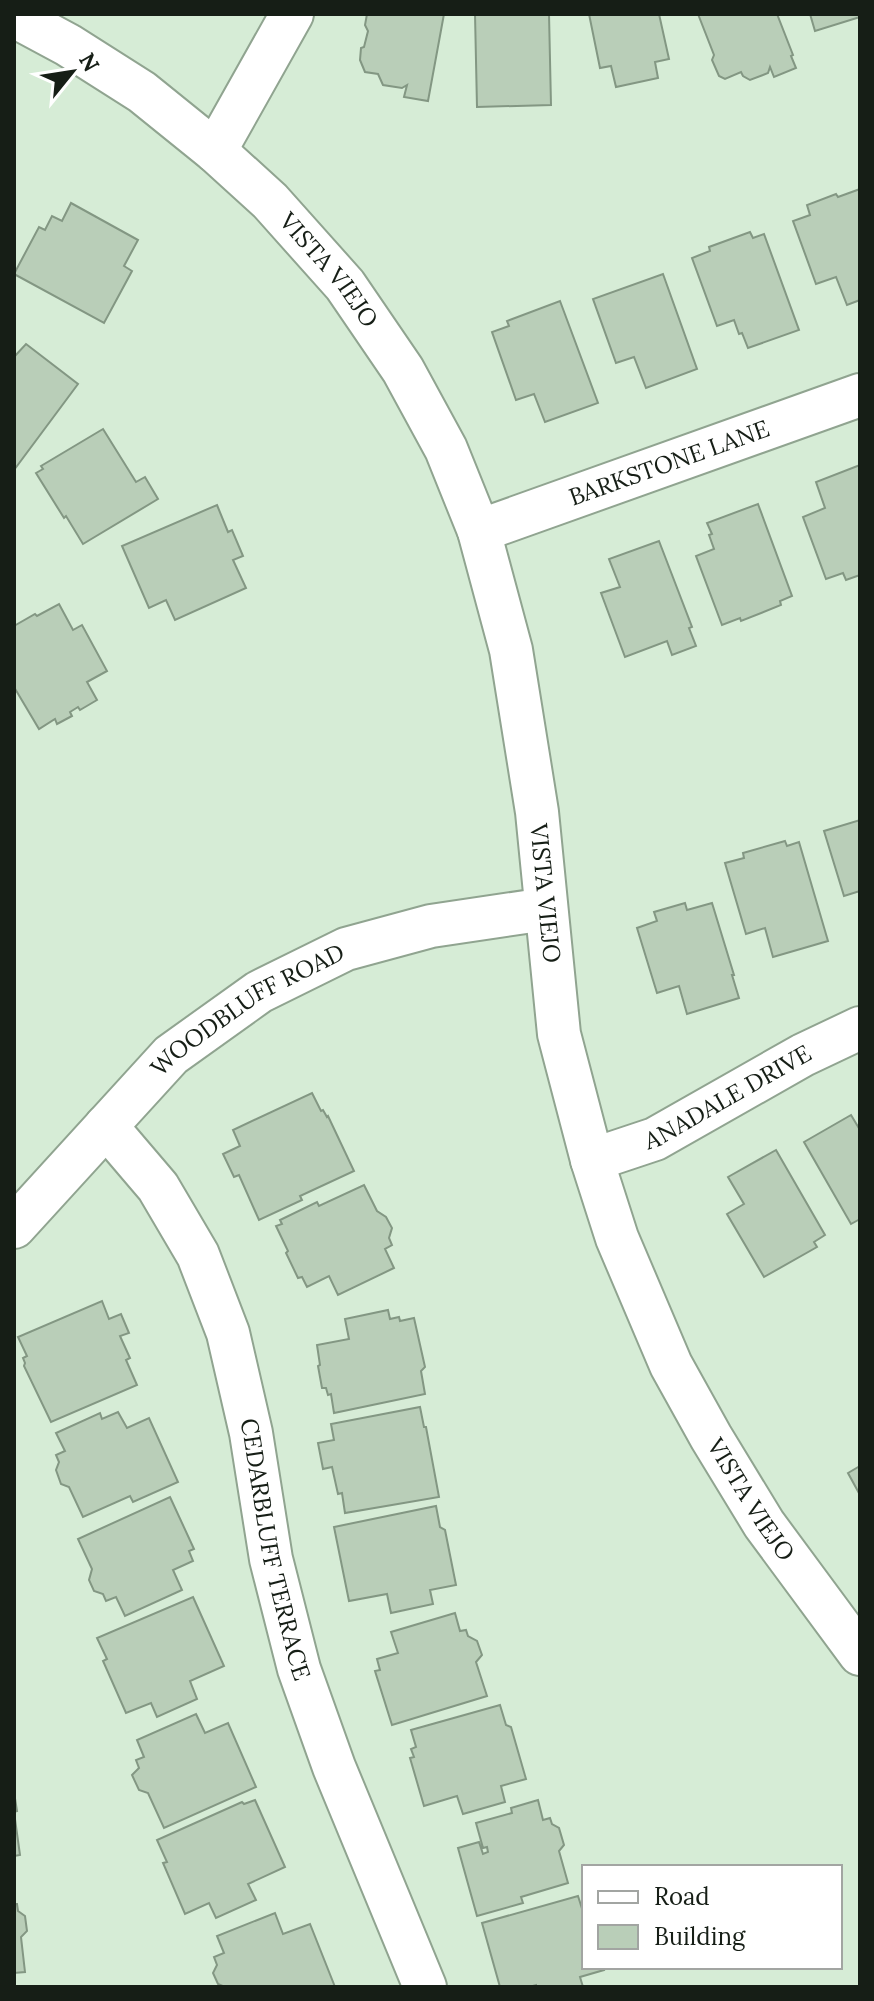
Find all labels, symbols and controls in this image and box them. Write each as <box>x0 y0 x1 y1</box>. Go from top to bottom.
north arrow <box>32 32 112 112</box>
text: N <box>73 48 106 76</box>
street label: VISTA VIEJO <box>272 205 385 333</box>
street label: BARKSTONE LANE <box>565 413 773 513</box>
street label: VISTA VIEJO <box>523 821 568 964</box>
street label: WOODBLUFF ROAD <box>143 936 349 1082</box>
street label: ANADALE DRIVE <box>639 1038 817 1157</box>
street label: CEDARBLUFF TERRACE <box>233 1415 318 1684</box>
street label: VISTA VIEJO <box>700 1431 802 1567</box>
legend <box>582 1865 842 1969</box>
text: Road <box>654 1881 710 1912</box>
text: Building <box>654 1921 746 1952</box>

